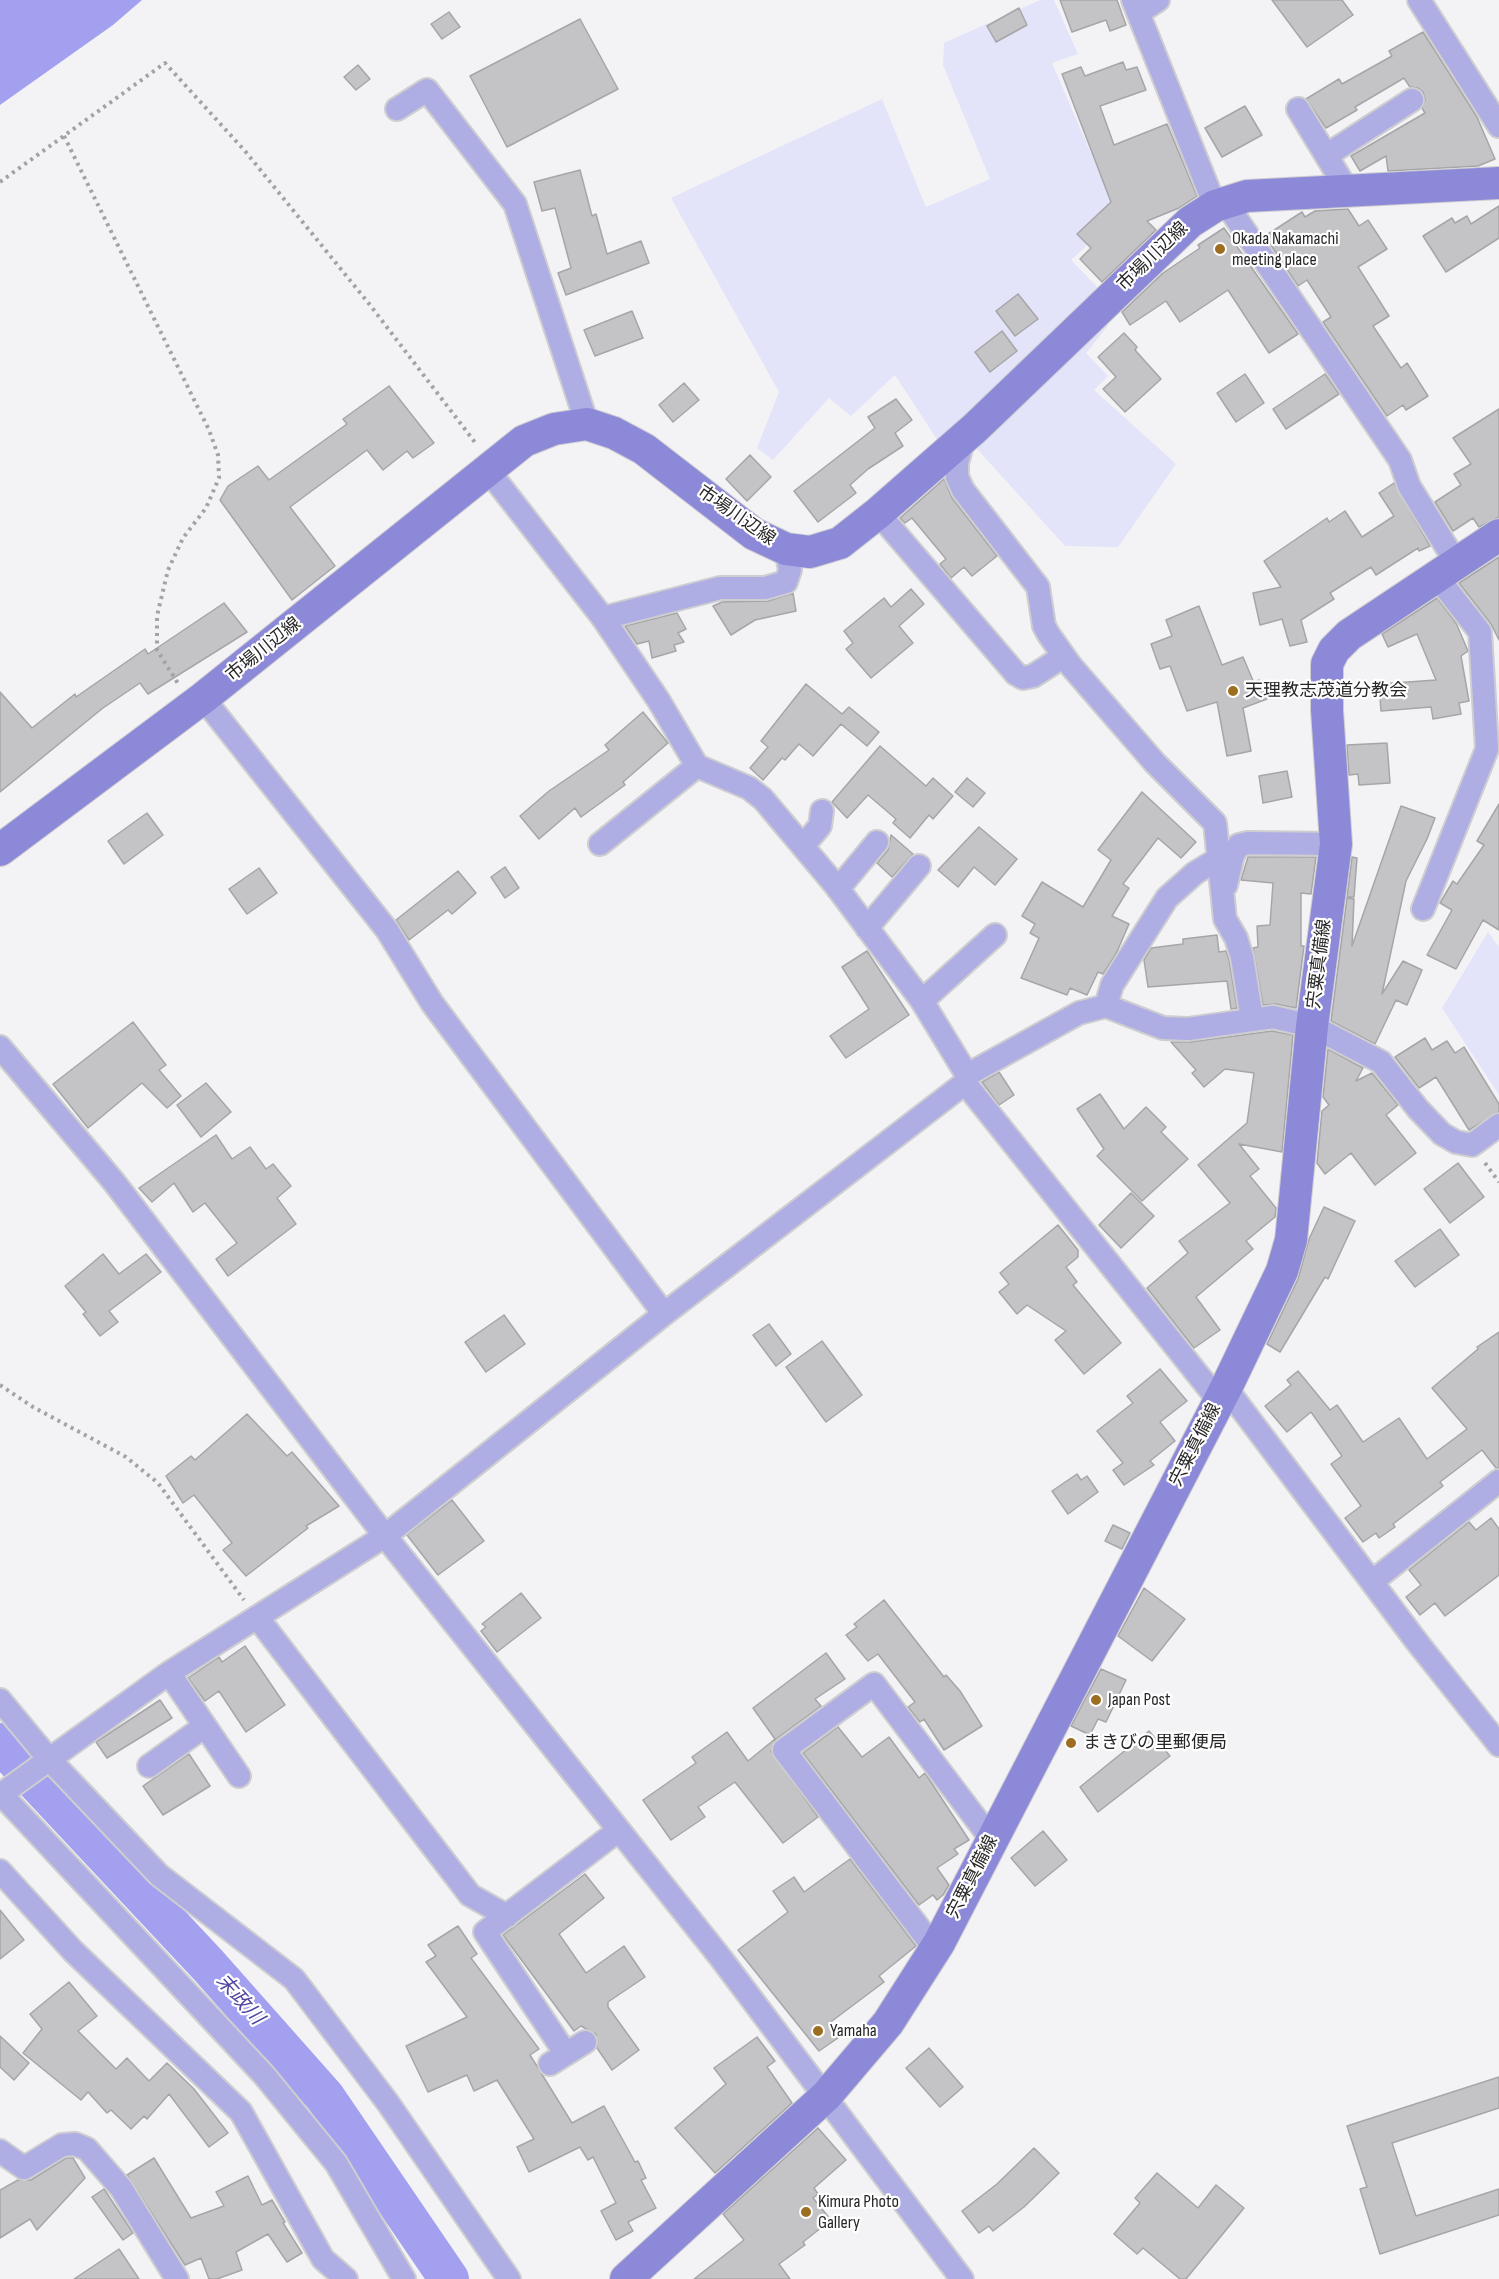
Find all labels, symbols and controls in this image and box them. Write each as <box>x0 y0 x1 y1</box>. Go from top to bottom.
street label: 市場川辺線 <box>1113 218 1193 296</box>
place label: Okada Nakamachi meeting place <box>1232 228 1339 270</box>
marker: Okada Nakamachi meeting place <box>1213 242 1227 256</box>
street label: 市場川辺線 <box>693 481 779 551</box>
street label: 市場川辺線 <box>222 613 306 687</box>
place label: 天理教志茂道分教会 <box>1245 680 1407 702</box>
marker: 天理教志茂道分教会 <box>1226 684 1240 698</box>
street label: 宍粟真備線 <box>1304 918 1336 1010</box>
street label: 宍粟真備線 <box>1166 1400 1226 1490</box>
place label: Japan Post <box>1108 1689 1171 1711</box>
marker: Japan Post <box>1089 1693 1103 1707</box>
place label: まきびの里郵便局 <box>1083 1732 1227 1754</box>
marker: まきびの里郵便局 <box>1064 1736 1078 1750</box>
street label: 宍粟真備線 <box>943 1832 1003 1922</box>
water label: 末政川 <box>210 1970 268 2030</box>
place label: Yamaha <box>830 2020 877 2042</box>
marker: Yamaha <box>811 2024 825 2038</box>
place label: Kimura Photo Gallery <box>818 2191 899 2234</box>
marker: Kimura Photo Gallery <box>799 2205 813 2219</box>

